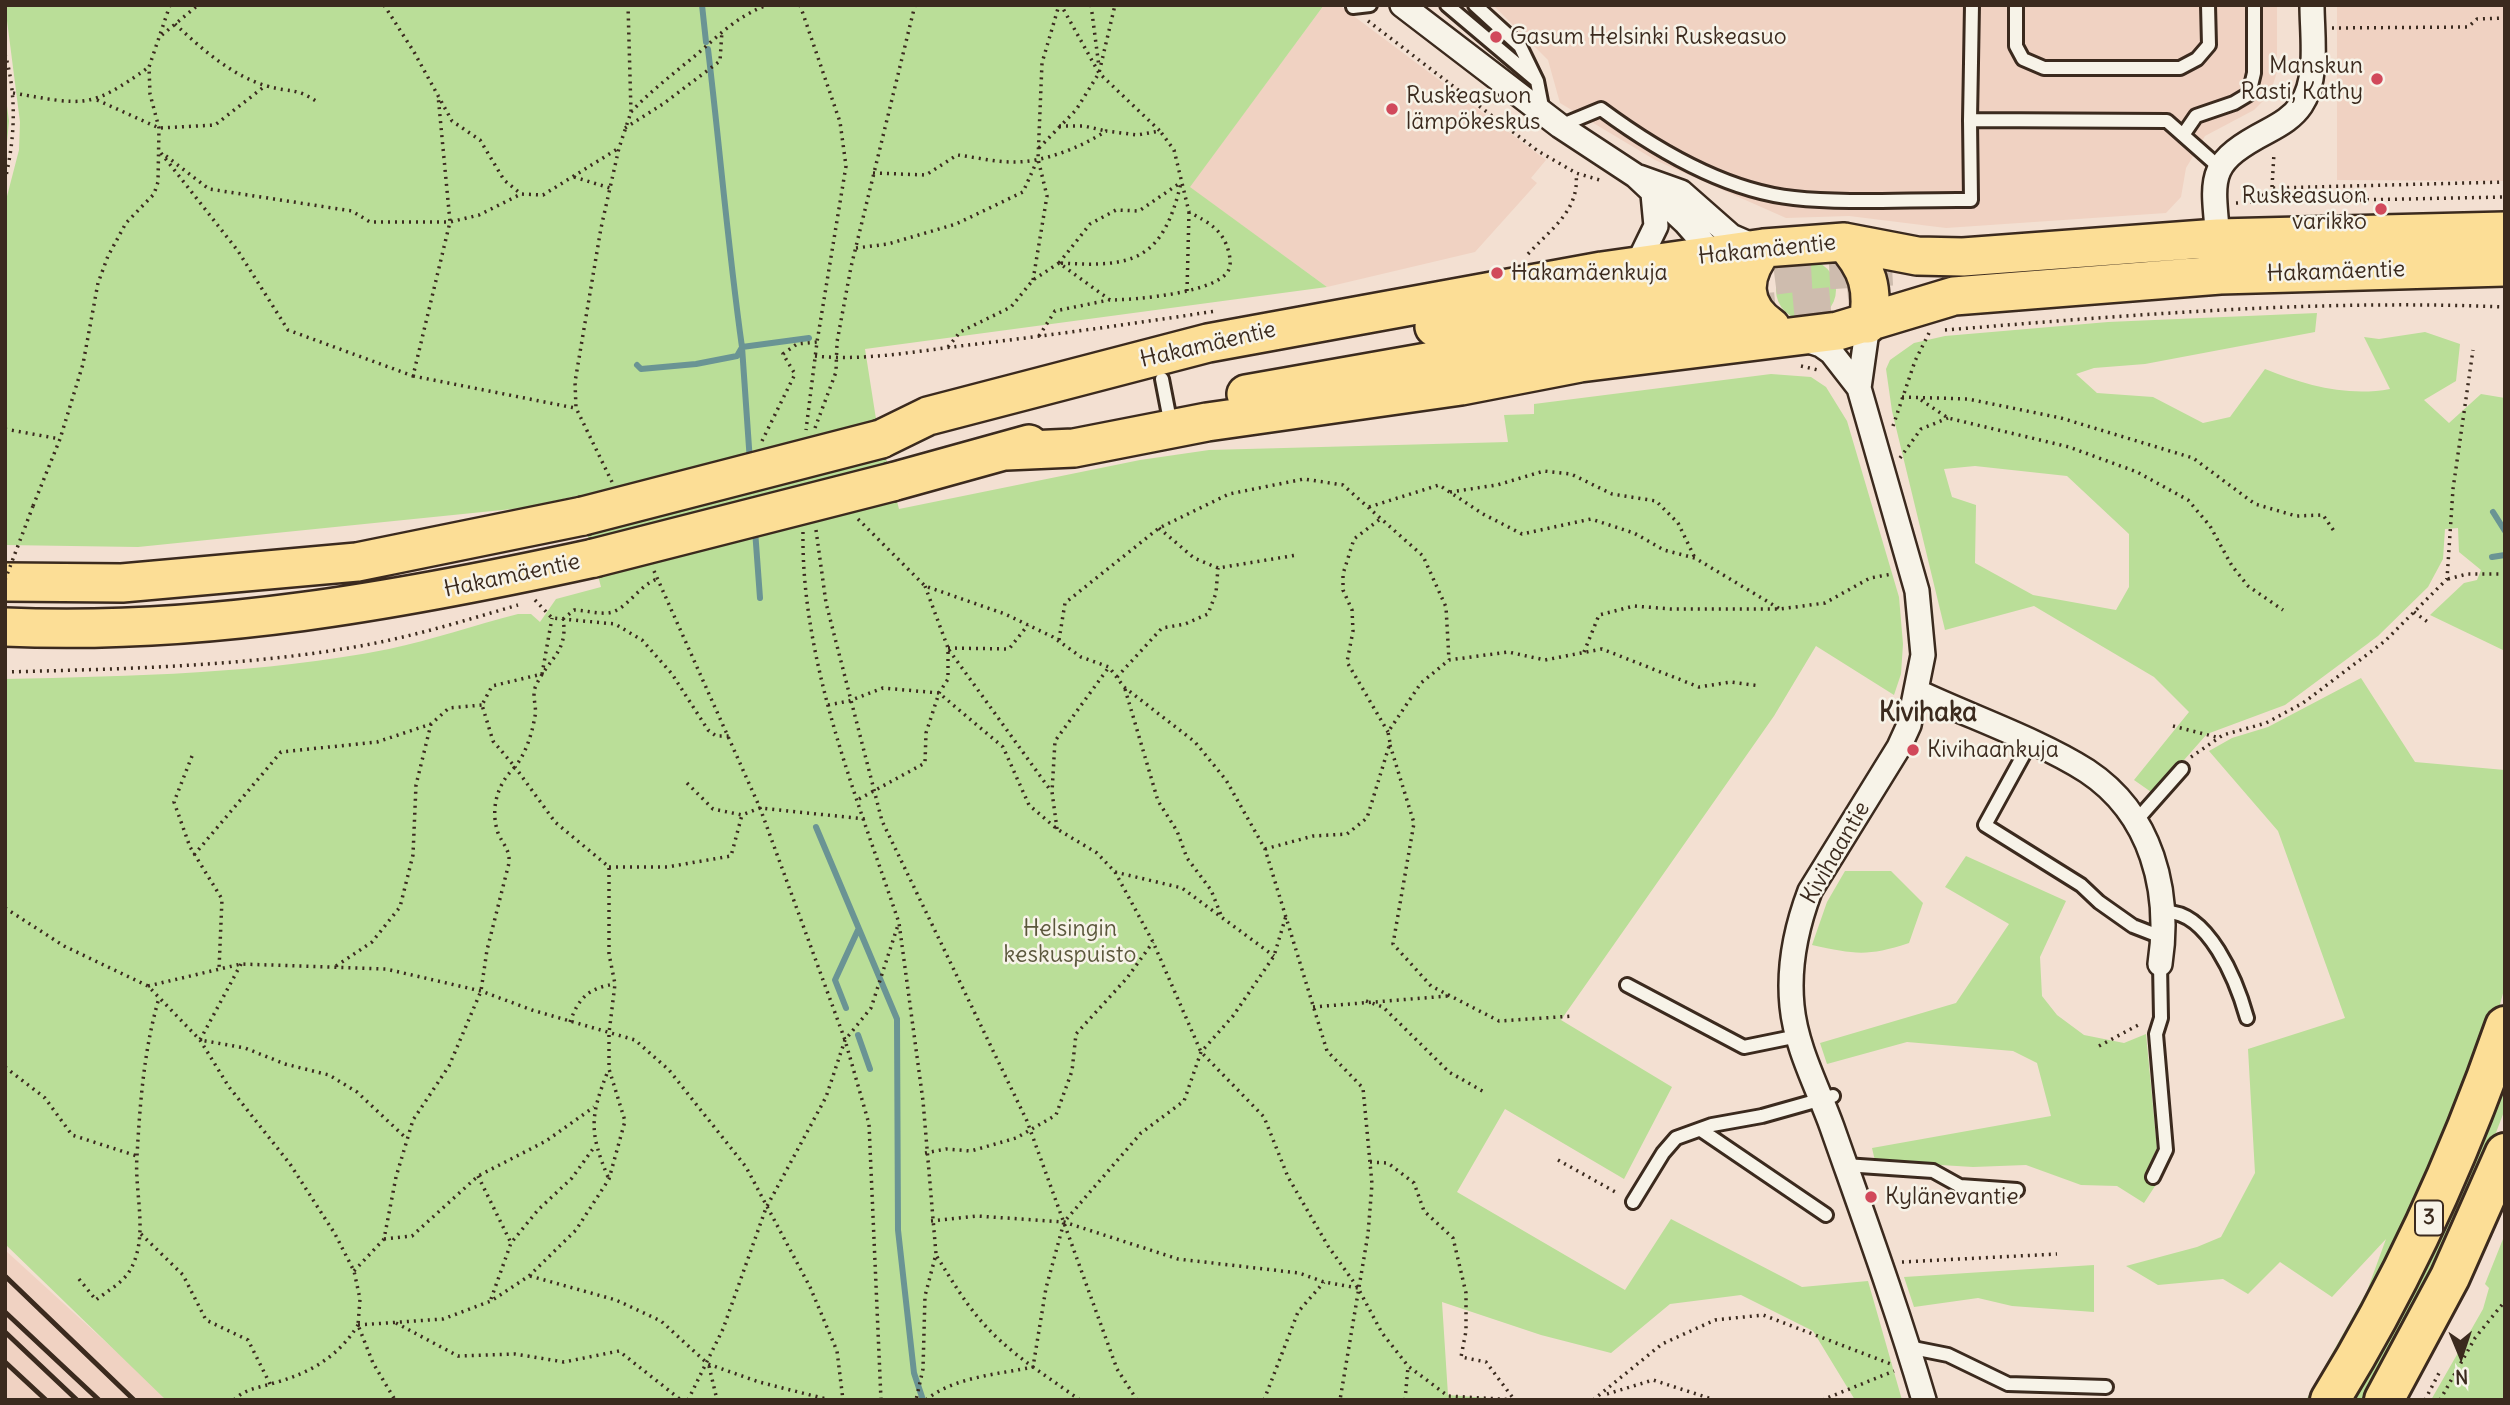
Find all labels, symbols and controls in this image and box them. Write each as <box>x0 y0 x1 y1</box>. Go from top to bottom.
place label: Gasum Helsinki Ruskeasuo <box>1510 23 1787 51</box>
marker: Gasum Helsinki Ruskeasuo <box>1488 29 1504 45</box>
place label: Manskun Rasti, Kathy <box>2241 52 2363 106</box>
marker: Manskun Rasti, Kathy <box>2369 71 2385 87</box>
place label: Ruskeasuon lämpökeskus <box>1406 82 1541 136</box>
marker: Ruskeasuon lämpökeskus <box>1384 101 1400 117</box>
place label: Ruskeasuon varikko <box>2242 182 2367 236</box>
marker: Ruskeasuon varikko <box>2373 201 2389 217</box>
street label: Hakamäentie <box>1697 229 1837 271</box>
street label: Hakamäentie <box>2266 256 2406 288</box>
place label: Hakamäenkuja <box>1511 259 1668 287</box>
marker: Hakamäenkuja <box>1489 265 1505 281</box>
street label: Hakamäentie <box>1137 316 1279 374</box>
street label: Hakamäentie <box>441 548 583 604</box>
district label: Kivihaka <box>1879 698 1977 730</box>
place label: Kivihaankuja <box>1927 736 2059 764</box>
marker: Kivihaankuja <box>1905 742 1921 758</box>
street label: Kivihaantie <box>1796 797 1876 909</box>
park label: Helsingin keskuspuisto <box>1004 915 1136 969</box>
place label: Kylänevantie <box>1885 1183 2019 1211</box>
marker: Kylänevantie <box>1863 1189 1879 1205</box>
road number: 3 <box>2415 1200 2443 1236</box>
north arrow <box>2426 1321 2496 1391</box>
text: N <box>2455 1365 2469 1389</box>

